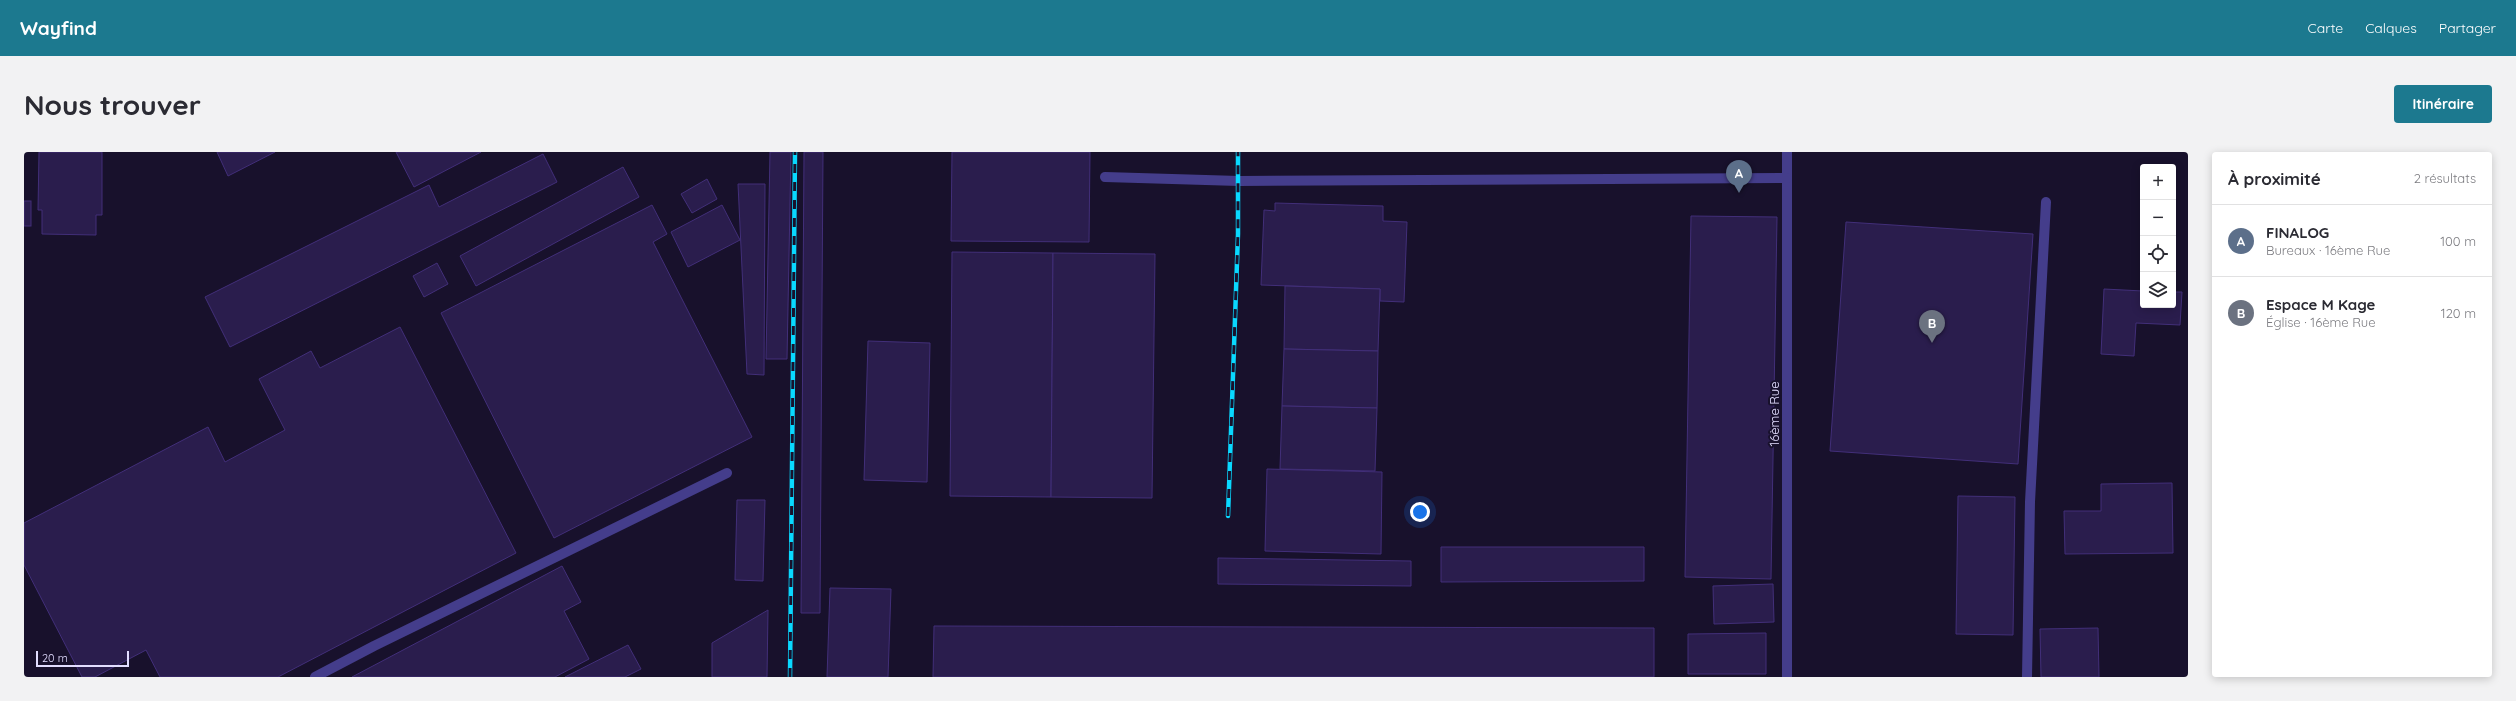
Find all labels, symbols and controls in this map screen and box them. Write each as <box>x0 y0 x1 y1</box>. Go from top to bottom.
text: Wayfind <box>20 16 97 40</box>
text: Carte <box>2308 19 2343 37</box>
text: Calques <box>2365 19 2417 37</box>
text: Partager <box>2439 19 2496 37</box>
button: Itinéraire <box>2394 85 2492 123</box>
text: Nous trouver <box>24 87 201 122</box>
pin: A <box>1726 160 1752 193</box>
map controls <box>2140 164 2176 308</box>
button: + <box>2140 164 2176 200</box>
text: À proximité <box>2228 168 2321 189</box>
text: 2 résultats <box>2414 170 2476 186</box>
button: − <box>2140 200 2176 236</box>
text: FINALOG <box>2266 223 2329 242</box>
text: A <box>2237 233 2245 249</box>
text: 100 m <box>2440 233 2476 249</box>
button: locate <box>2140 236 2176 272</box>
text: Bureaux · 16ème Rue <box>2266 242 2390 258</box>
button: layers <box>2140 272 2176 308</box>
text: Espace M Kage <box>2266 295 2375 314</box>
text: B <box>2237 305 2245 321</box>
text: 120 m <box>2441 305 2476 321</box>
pin: B <box>1919 310 1945 343</box>
text: Église · 16ème Rue <box>2266 314 2376 330</box>
street label: 16ème Rue <box>1766 381 1782 447</box>
your location <box>1410 502 1430 522</box>
scale bar <box>36 649 129 668</box>
text: 20 m <box>42 651 68 665</box>

